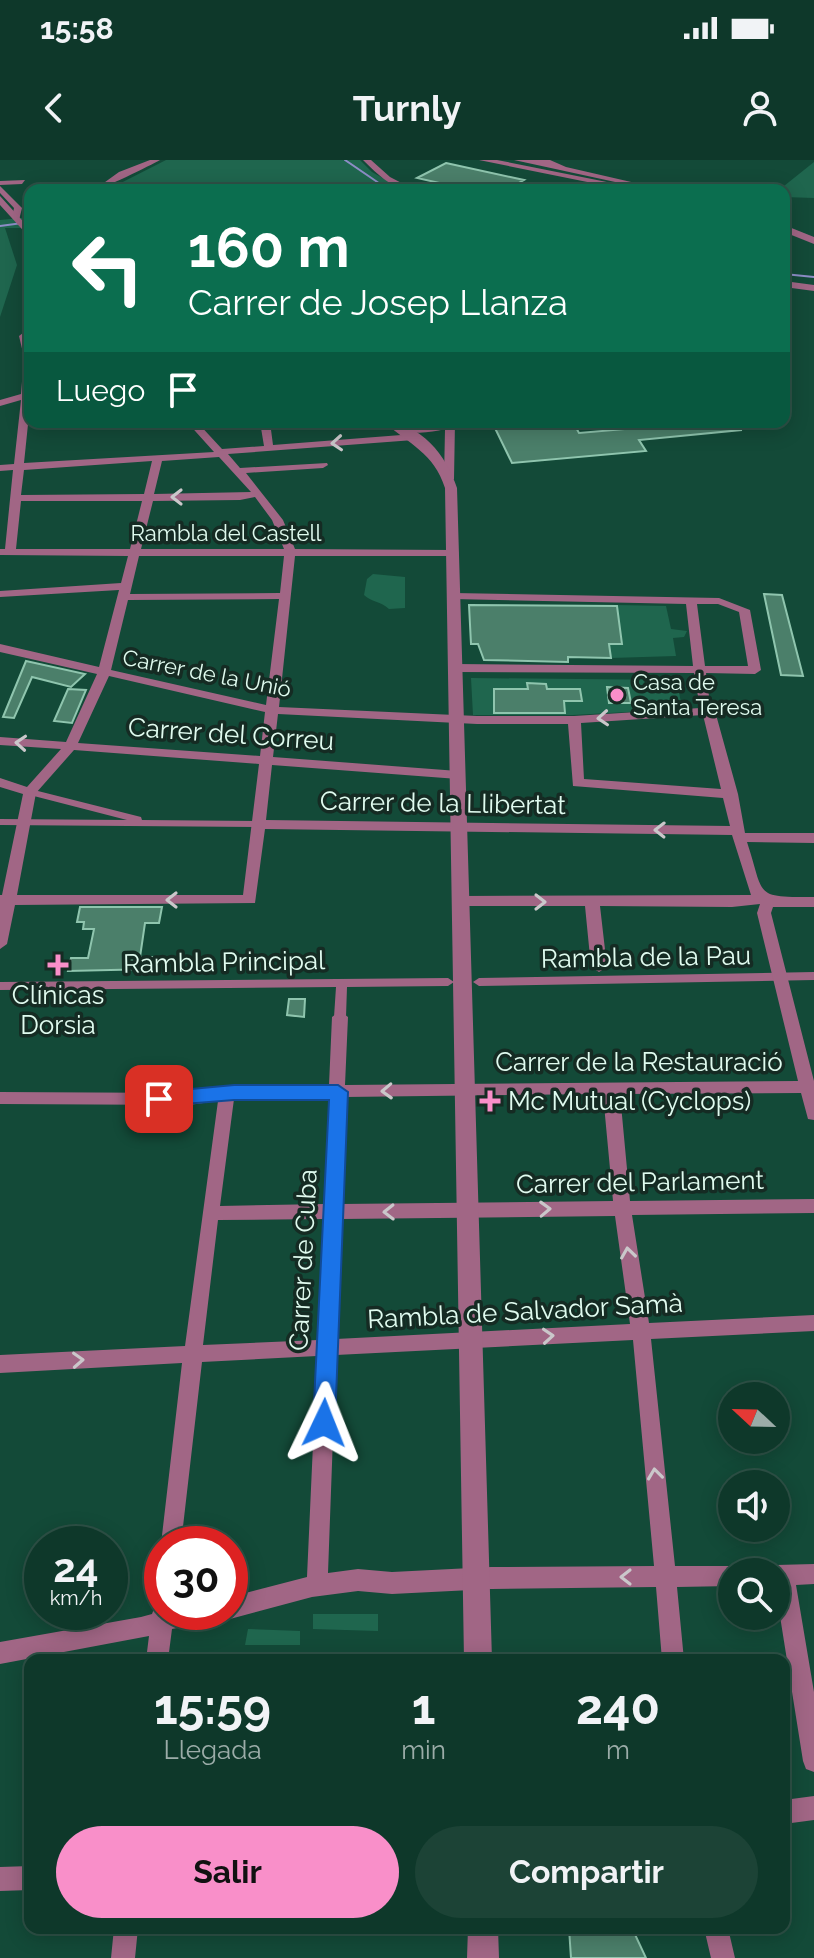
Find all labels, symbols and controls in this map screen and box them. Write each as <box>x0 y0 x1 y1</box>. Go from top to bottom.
text: 15:58 <box>40 11 114 46</box>
icon: back <box>32 86 76 130</box>
icon: person <box>738 86 782 130</box>
text: Turnly <box>353 87 461 129</box>
text: 160 m <box>188 214 350 280</box>
icon: left <box>56 216 160 320</box>
text: Carrer de Josep Llanza <box>188 281 568 323</box>
icon: arrive <box>161 368 205 412</box>
text: Luego <box>56 373 145 408</box>
one-way arrow <box>330 434 343 451</box>
one-way arrow <box>170 488 183 506</box>
street label: Rambla del Castell <box>131 520 321 546</box>
street label: Carrer de la Unió <box>121 644 293 702</box>
place label: Casa de Santa Teresa <box>633 669 762 720</box>
marker: Casa de Santa Teresa <box>608 686 626 704</box>
one-way arrow <box>596 709 609 726</box>
street label: Carrer del Correu <box>127 712 335 756</box>
one-way arrow <box>14 735 27 752</box>
street label: Carrer de la Llibertat <box>320 786 567 820</box>
one-way arrow <box>653 822 666 839</box>
one-way arrow <box>165 891 178 909</box>
one-way arrow <box>534 893 547 911</box>
street label: Rambla de la Pau <box>541 940 751 974</box>
street label: Rambla Principal <box>123 945 326 979</box>
marker: Clínicas Dorsia <box>47 954 69 976</box>
place label: Clínicas Dorsia <box>12 980 104 1040</box>
street label: Carrer de la Restauració <box>495 1047 783 1077</box>
pin <box>125 1065 193 1133</box>
icon: arrive <box>137 1077 181 1121</box>
one-way arrow <box>380 1082 393 1099</box>
place label: Mc Mutual (Cyclops) <box>508 1086 751 1116</box>
marker: Mc Mutual (Cyclops) <box>479 1090 501 1112</box>
street label: Carrer del Parlament <box>516 1165 765 1199</box>
street label: Carrer de Cuba <box>283 1168 323 1352</box>
one-way arrow <box>539 1201 552 1218</box>
one-way arrow <box>382 1203 395 1220</box>
one-way arrow <box>620 1246 637 1260</box>
street label: Rambla de Salvador Samà <box>366 1288 684 1334</box>
one-way arrow <box>542 1328 555 1345</box>
one-way arrow <box>72 1352 85 1369</box>
position arrow <box>282 1381 366 1465</box>
north arrow <box>718 1382 790 1454</box>
map controls <box>718 1382 790 1630</box>
one-way arrow <box>647 1467 664 1480</box>
button: sound <box>718 1470 790 1542</box>
speed limit sign: 30 <box>144 1526 248 1630</box>
text: 24 <box>53 1544 99 1591</box>
button: search <box>718 1558 790 1630</box>
one-way arrow <box>619 1568 632 1586</box>
text: km/h <box>50 1586 102 1610</box>
text: 15:59 <box>154 1679 271 1735</box>
text: 1 <box>412 1679 435 1735</box>
text: 240 <box>576 1679 660 1735</box>
text: Llegada <box>164 1735 262 1765</box>
text: min <box>401 1735 446 1765</box>
text: m <box>606 1735 630 1765</box>
button: Salir <box>56 1826 399 1918</box>
button: Compartir <box>415 1826 758 1918</box>

